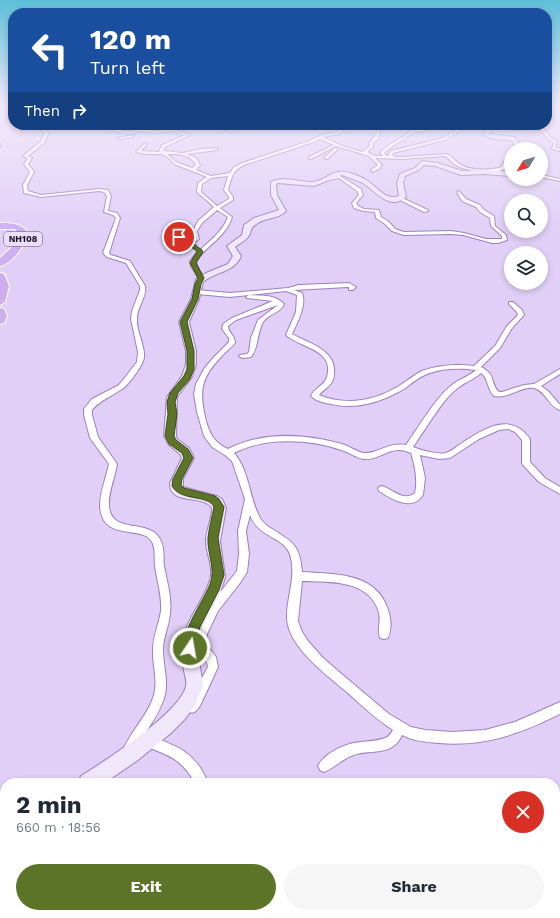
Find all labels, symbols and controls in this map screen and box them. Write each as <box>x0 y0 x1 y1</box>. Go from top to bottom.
text: 120 m <box>90 23 171 56</box>
icon: left <box>24 24 76 76</box>
text: Turn left <box>90 57 165 78</box>
icon: right <box>68 100 90 122</box>
text: Then <box>24 102 60 120</box>
north arrow <box>504 142 548 186</box>
map controls <box>504 142 548 290</box>
button: search <box>504 194 548 238</box>
pin <box>162 220 196 254</box>
icon: arrive <box>168 226 190 248</box>
road number: NH108 <box>4 232 42 246</box>
button: layers <box>504 246 548 290</box>
position arrow <box>169 627 211 669</box>
text: 2 min <box>16 791 82 819</box>
button: close <box>502 791 544 833</box>
text: 660 m · 18:56 <box>16 820 101 835</box>
button: Exit <box>16 864 276 910</box>
button: Share <box>284 864 544 910</box>

